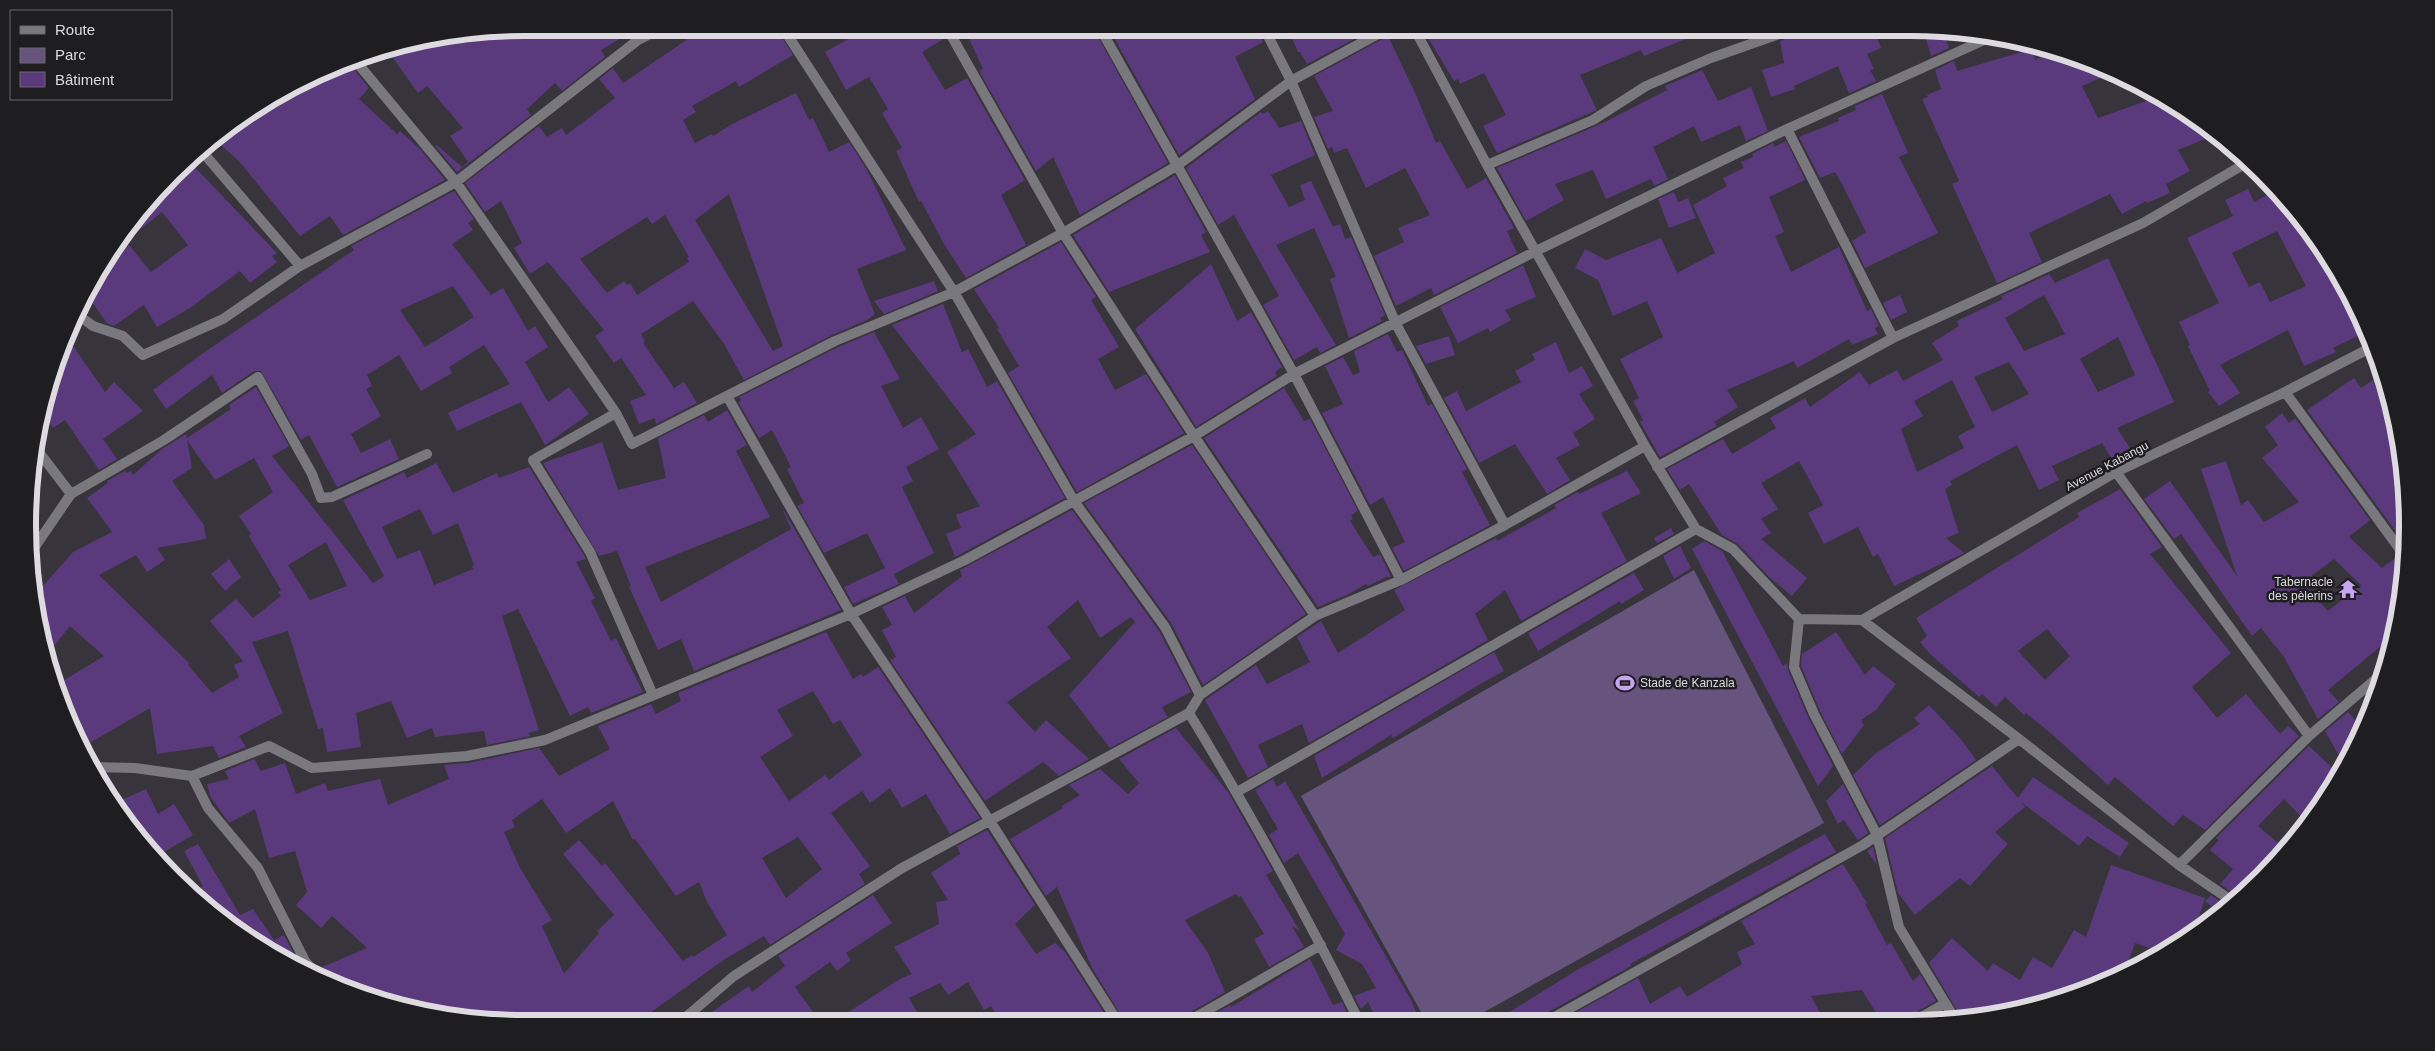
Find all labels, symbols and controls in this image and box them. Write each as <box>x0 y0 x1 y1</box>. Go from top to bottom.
legend <box>10 10 172 100</box>
text: Route <box>55 21 95 38</box>
text: Parc <box>55 46 86 63</box>
text: Bâtiment <box>55 71 115 88</box>
street label: Avenue Kabangu <box>2063 438 2151 494</box>
place label: Tabernacle des pèlerins <box>2268 575 2333 603</box>
temple icon: Tabernacle des pèlerins <box>2337 578 2359 600</box>
sports icon: Stade de Kanzala <box>1614 672 1636 694</box>
place label: Stade de Kanzala <box>1640 676 1735 690</box>

